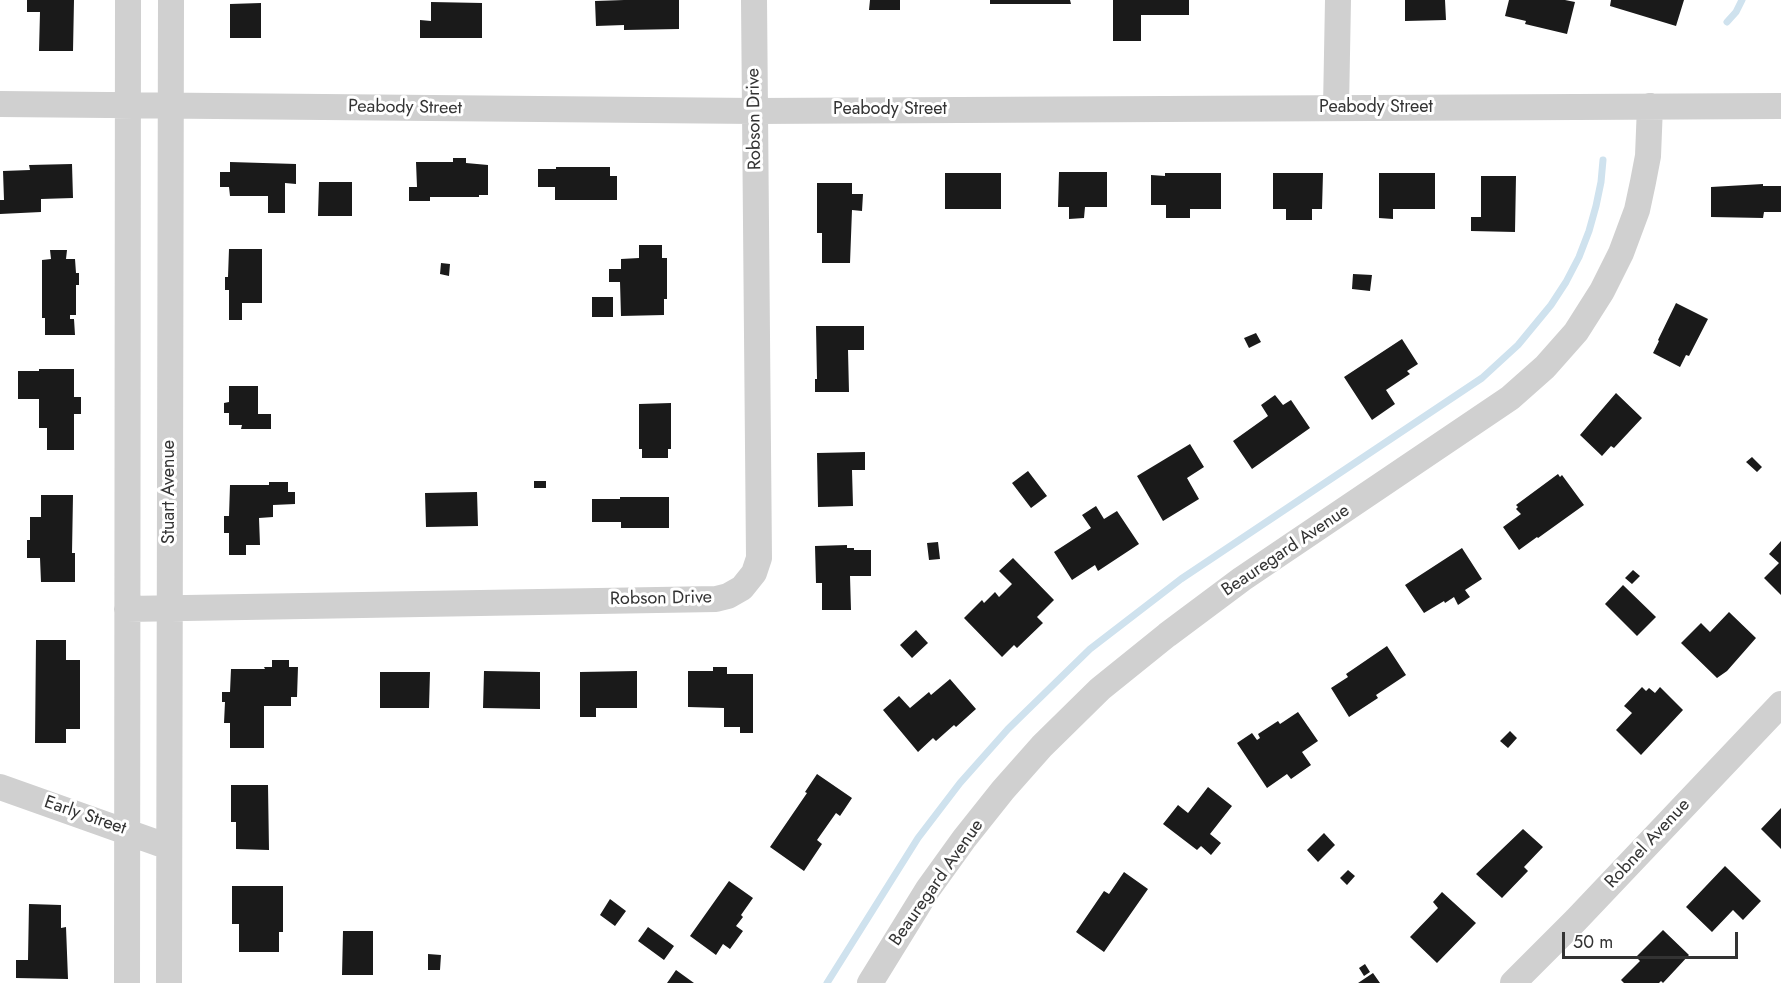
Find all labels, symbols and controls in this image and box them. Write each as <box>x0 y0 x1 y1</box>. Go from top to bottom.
street label: Robson Drive <box>743 68 767 170</box>
street label: Peabody Street <box>348 96 462 120</box>
street label: Peabody Street <box>1319 97 1433 119</box>
street label: Peabody Street <box>833 99 947 121</box>
street label: Stuart Avenue <box>159 440 181 544</box>
street label: Beauregard Avenue <box>1218 500 1354 602</box>
street label: Robson Drive <box>610 587 712 611</box>
street label: Early Street <box>41 792 129 840</box>
street label: Robnel Avenue <box>1601 795 1695 893</box>
street label: Beauregard Avenue <box>885 816 989 950</box>
scale bar <box>1565 920 1740 958</box>
text: 50 m <box>1573 929 1613 955</box>

